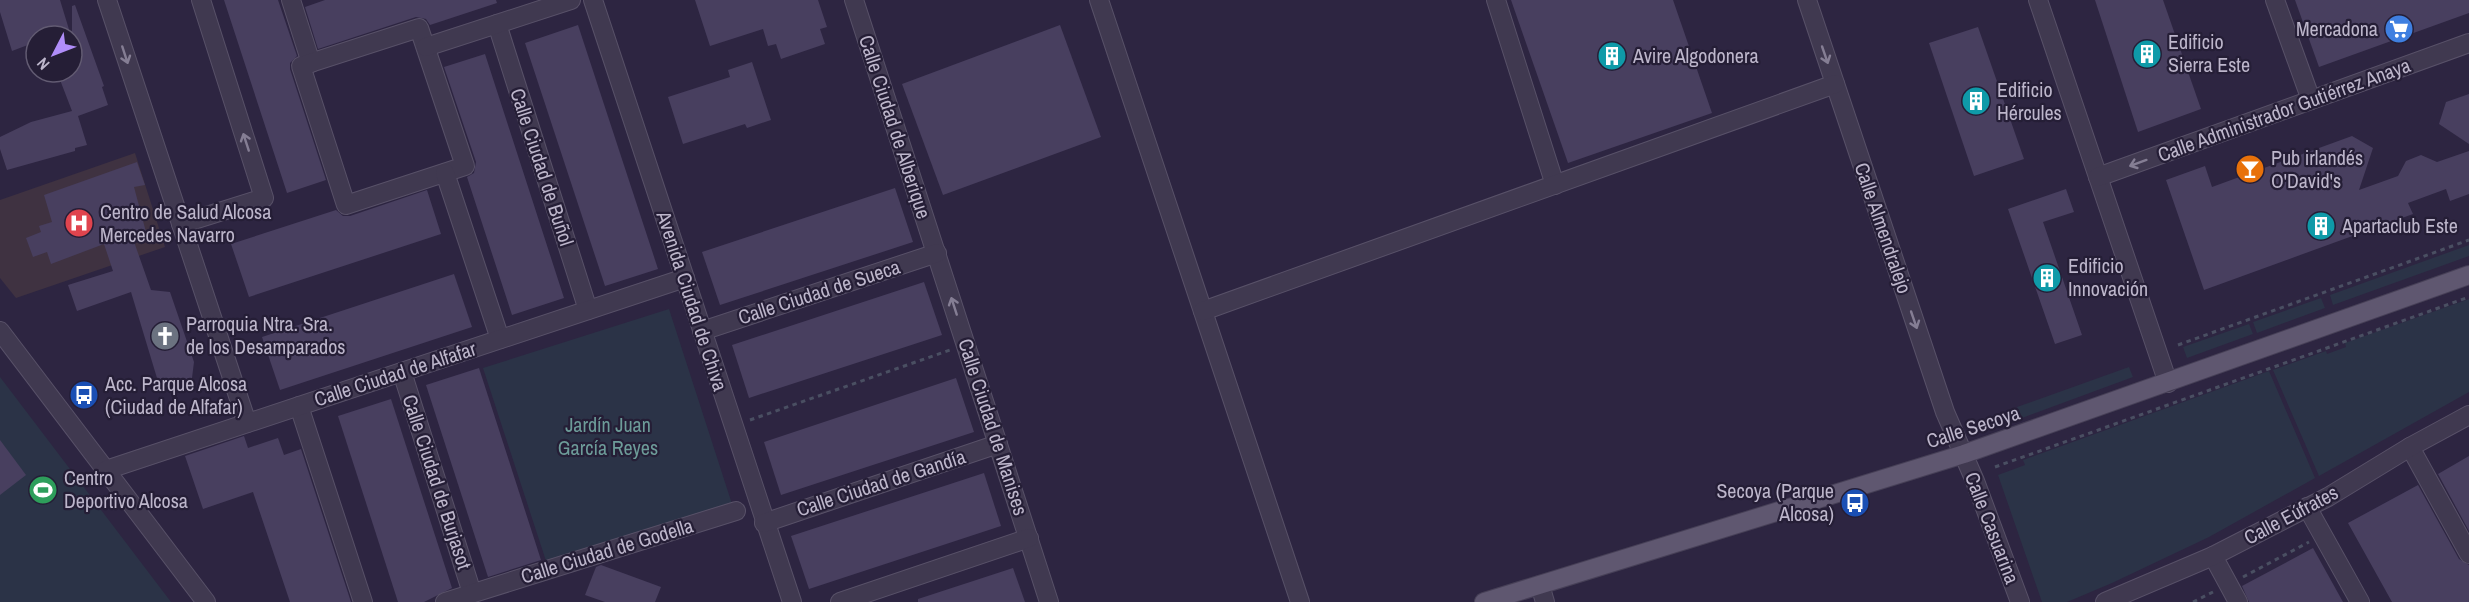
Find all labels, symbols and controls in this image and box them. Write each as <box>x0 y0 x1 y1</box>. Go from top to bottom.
supermarket icon: Mercadona <box>2383 13 2415 45</box>
place label: Mercadona <box>2296 15 2378 42</box>
north arrow <box>24 24 84 84</box>
place label: Edificio Sierra Este <box>2168 28 2250 78</box>
street label: Calle Ciudad de Alberique <box>853 32 938 222</box>
building icon: Edificio Sierra Este <box>2131 38 2163 70</box>
building icon: Avire Algodonera <box>1596 40 1628 72</box>
place label: Avire Algodonera <box>1632 42 1759 69</box>
one-way arrow <box>121 46 132 64</box>
one-way arrow <box>1821 46 1832 64</box>
street label: Calle Administrador Gutiérrez Anaya <box>2154 51 2414 168</box>
text: N <box>32 53 54 75</box>
place label: Edificio Hércules <box>1997 76 2062 126</box>
street label: Calle Ciudad de Buñol <box>504 85 581 249</box>
building icon: Edificio Hércules <box>1960 85 1992 117</box>
one-way arrow <box>240 133 251 152</box>
place label: Pub irlandés O'David's <box>2271 144 2363 194</box>
bar icon: Pub irlandés O'David's <box>2234 153 2266 185</box>
one-way arrow <box>2129 158 2147 169</box>
street label: Calle Almendralejo <box>1848 159 1918 297</box>
place label: Centro de Salud Alcosa Mercedes Navarro <box>100 198 271 248</box>
hospital icon: Centro de Salud Alcosa Mercedes Navarro <box>63 207 95 239</box>
street label: Avenida Ciudad de Chiva <box>650 207 734 394</box>
building icon: Apartaclub Este <box>2305 210 2337 242</box>
place label: Apartaclub Este <box>2341 212 2458 239</box>
place label: Edificio Innovación <box>2068 252 2148 302</box>
street label: Calle Ciudad de Sueca <box>734 253 903 330</box>
building icon: Edificio Innovación <box>2031 262 2063 294</box>
one-way arrow <box>947 297 958 316</box>
place label: Parroquia Ntra. Sra. de los Desamparados <box>186 310 346 360</box>
one-way arrow <box>1909 310 1920 329</box>
church icon: Parroquia Ntra. Sra. de los Desamparados <box>149 320 181 352</box>
street label: Calle Ciudad de Alfafar <box>310 334 480 412</box>
street label: Calle Ciudad de Manises <box>952 335 1035 519</box>
place label: Acc. Parque Alcosa (Ciudad de Alfafar) <box>104 370 247 420</box>
bus stop icon: Acc. Parque Alcosa (Ciudad de Alfafar) <box>68 379 100 411</box>
street label: Calle Ciudad de Burjasot <box>396 391 479 573</box>
street label: Calle Secoya <box>1923 399 2023 454</box>
park label: Jardín Juan García Reyes <box>558 411 658 461</box>
street label: Calle Ciudad de Gandía <box>793 442 969 523</box>
place label: Centro Deportivo Alcosa <box>64 464 188 514</box>
street label: Calle Casuarina <box>1959 468 2026 588</box>
sports icon: Centro Deportivo Alcosa <box>27 474 59 506</box>
place label: Secoya (Parque Alcosa) <box>1716 477 1834 527</box>
street label: Calle Eúfrates <box>2239 478 2343 551</box>
bus stop icon: Secoya (Parque Alcosa) <box>1839 487 1871 519</box>
street label: Calle Ciudad de Godella <box>517 511 696 590</box>

